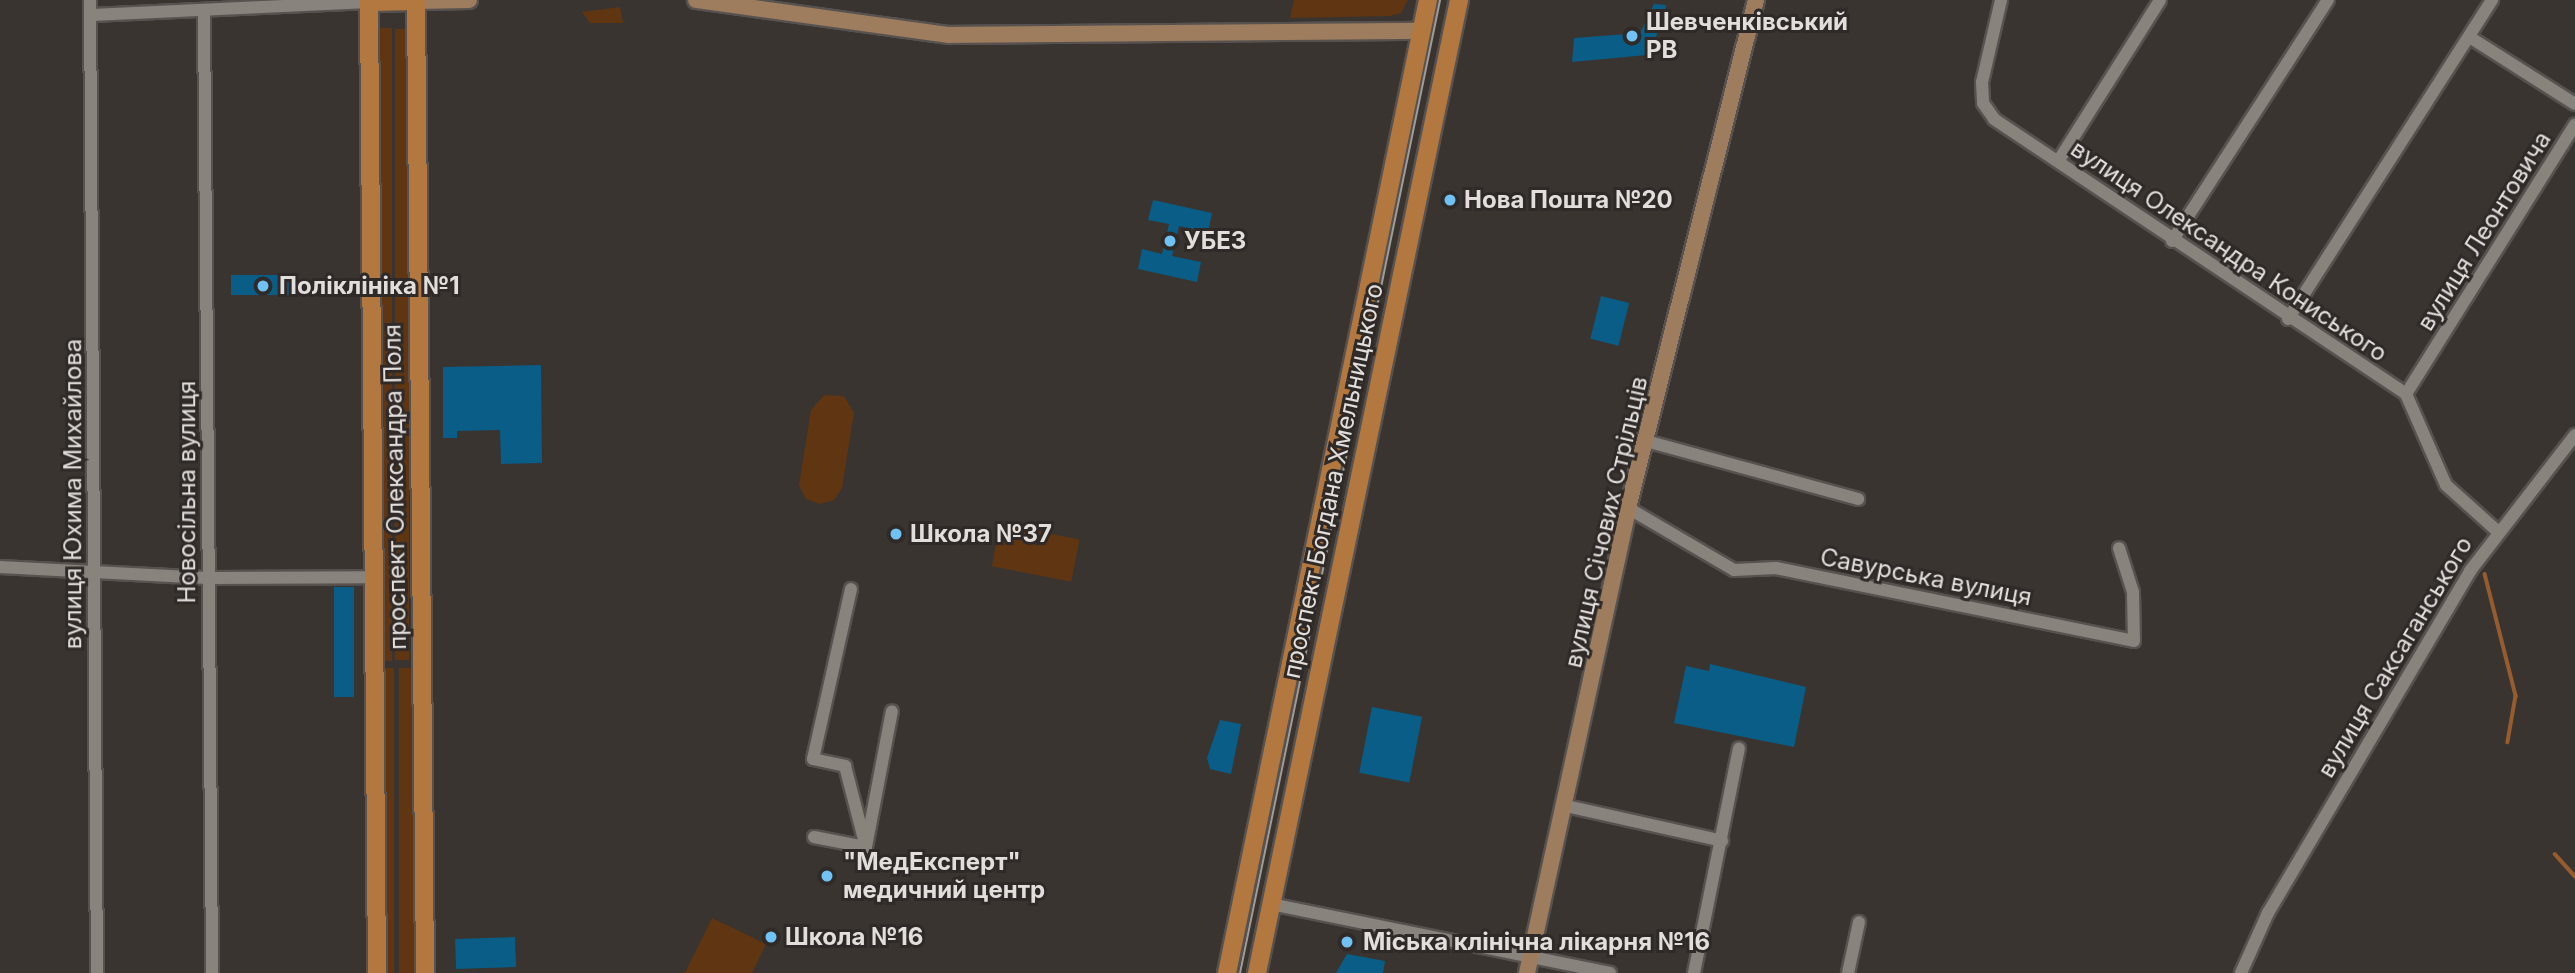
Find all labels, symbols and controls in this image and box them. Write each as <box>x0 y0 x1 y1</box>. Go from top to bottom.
place label: Шевченківський РВ <box>1646 8 1848 64</box>
marker: Шевченківський РВ <box>1624 28 1640 44</box>
street label: вулиця Леонтовича <box>2411 126 2557 336</box>
street label: вулиця Олександра Кониського <box>2065 134 2393 368</box>
place label: Нова Пошта №20 <box>1464 186 1673 214</box>
marker: Нова Пошта №20 <box>1442 192 1458 208</box>
place label: УБЕЗ <box>1184 227 1246 255</box>
marker: УБЕЗ <box>1162 233 1178 249</box>
place label: Поліклініка №1 <box>279 272 459 300</box>
marker: Поліклініка №1 <box>253 276 273 296</box>
street label: проспект Богдана Хмельницького <box>1277 281 1389 681</box>
street label: проспект Олександра Поля <box>378 324 412 650</box>
street label: вулиця Юхима Михайлова <box>59 339 87 649</box>
street label: вулиця Січових Стрільців <box>1558 374 1654 670</box>
street label: Новосільна вулиця <box>173 381 201 603</box>
place label: Школа №37 <box>910 520 1052 548</box>
marker: Школа №37 <box>888 526 904 542</box>
street label: вулиця Саксаганського <box>2312 531 2478 783</box>
street label: Савурська вулиця <box>1818 542 2034 612</box>
place label: "МедЕксперт" медичний центр <box>843 848 1045 904</box>
marker: "МедЕксперт" медичний центр <box>817 866 837 886</box>
place label: Школа №16 <box>785 923 923 951</box>
place label: Міська клінічна лікарня №16 <box>1363 928 1710 956</box>
marker: Школа №16 <box>763 929 779 945</box>
marker: Міська клінічна лікарня №16 <box>1337 932 1357 952</box>

